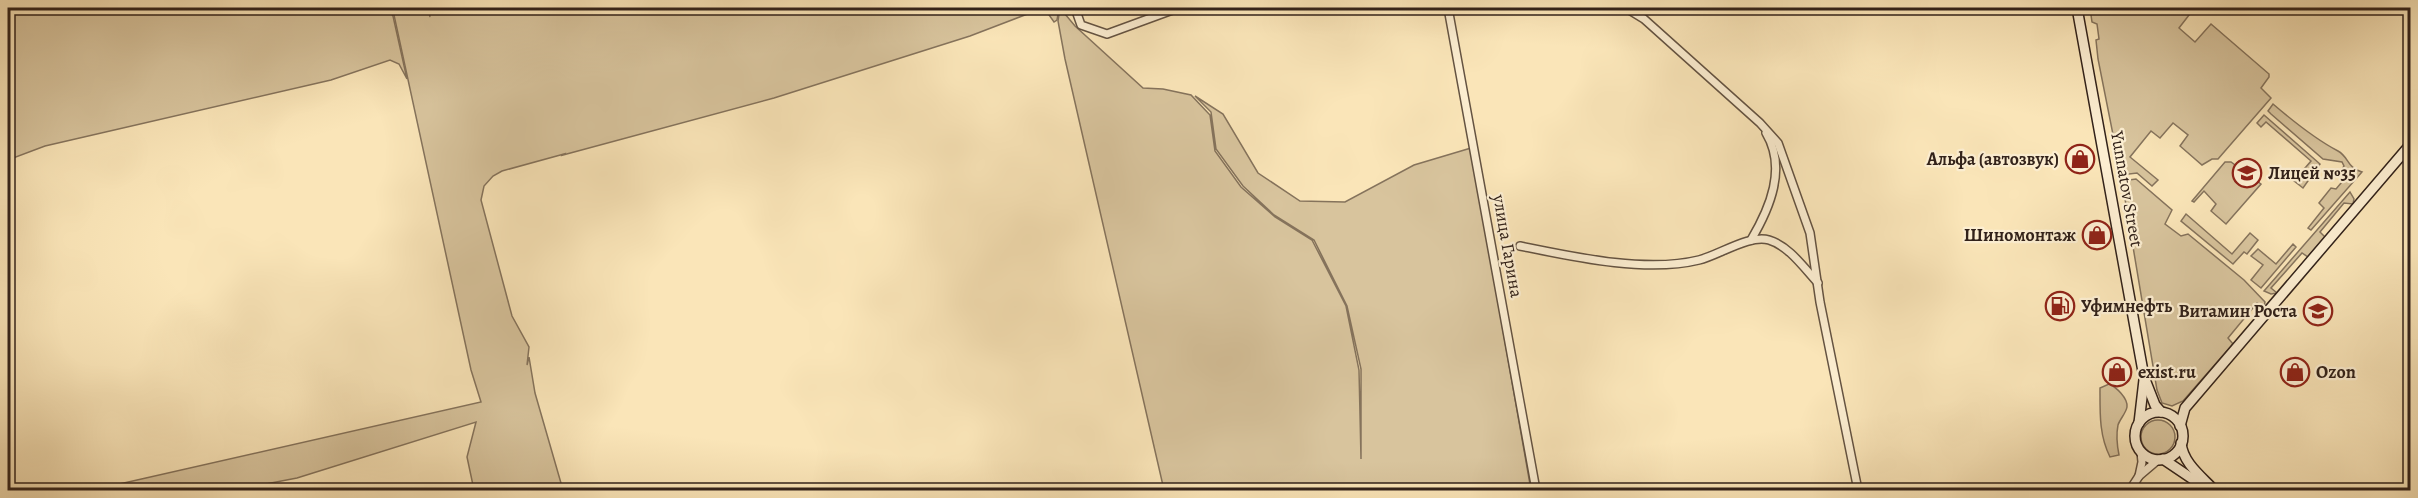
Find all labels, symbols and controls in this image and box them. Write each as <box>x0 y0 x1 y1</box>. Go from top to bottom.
street label: Yunnatov Street <box>2105 128 2149 249</box>
shop icon: Альфа (автозвук) <box>2064 143 2096 175</box>
place label: Альфа (автозвук) <box>1926 147 2059 171</box>
school or university icon: Лицей №35 <box>2231 157 2263 189</box>
place label: Лицей №35 <box>2268 161 2356 185</box>
street label: улица Гарина <box>1487 192 1529 300</box>
shop icon: Шиномонтаж <box>2081 219 2113 251</box>
place label: Шиномонтаж <box>1964 223 2076 247</box>
fuel station icon: Уфимнефть <box>2044 290 2076 322</box>
place label: Уфимнефть <box>2081 294 2173 318</box>
school or university icon: Витамин Роста <box>2302 295 2334 327</box>
place label: Витамин Роста <box>2178 299 2297 323</box>
shop icon: exist.ru <box>2101 356 2133 388</box>
shop icon: Ozon <box>2279 356 2311 388</box>
place label: exist.ru <box>2138 360 2196 384</box>
place label: Ozon <box>2316 360 2356 384</box>

